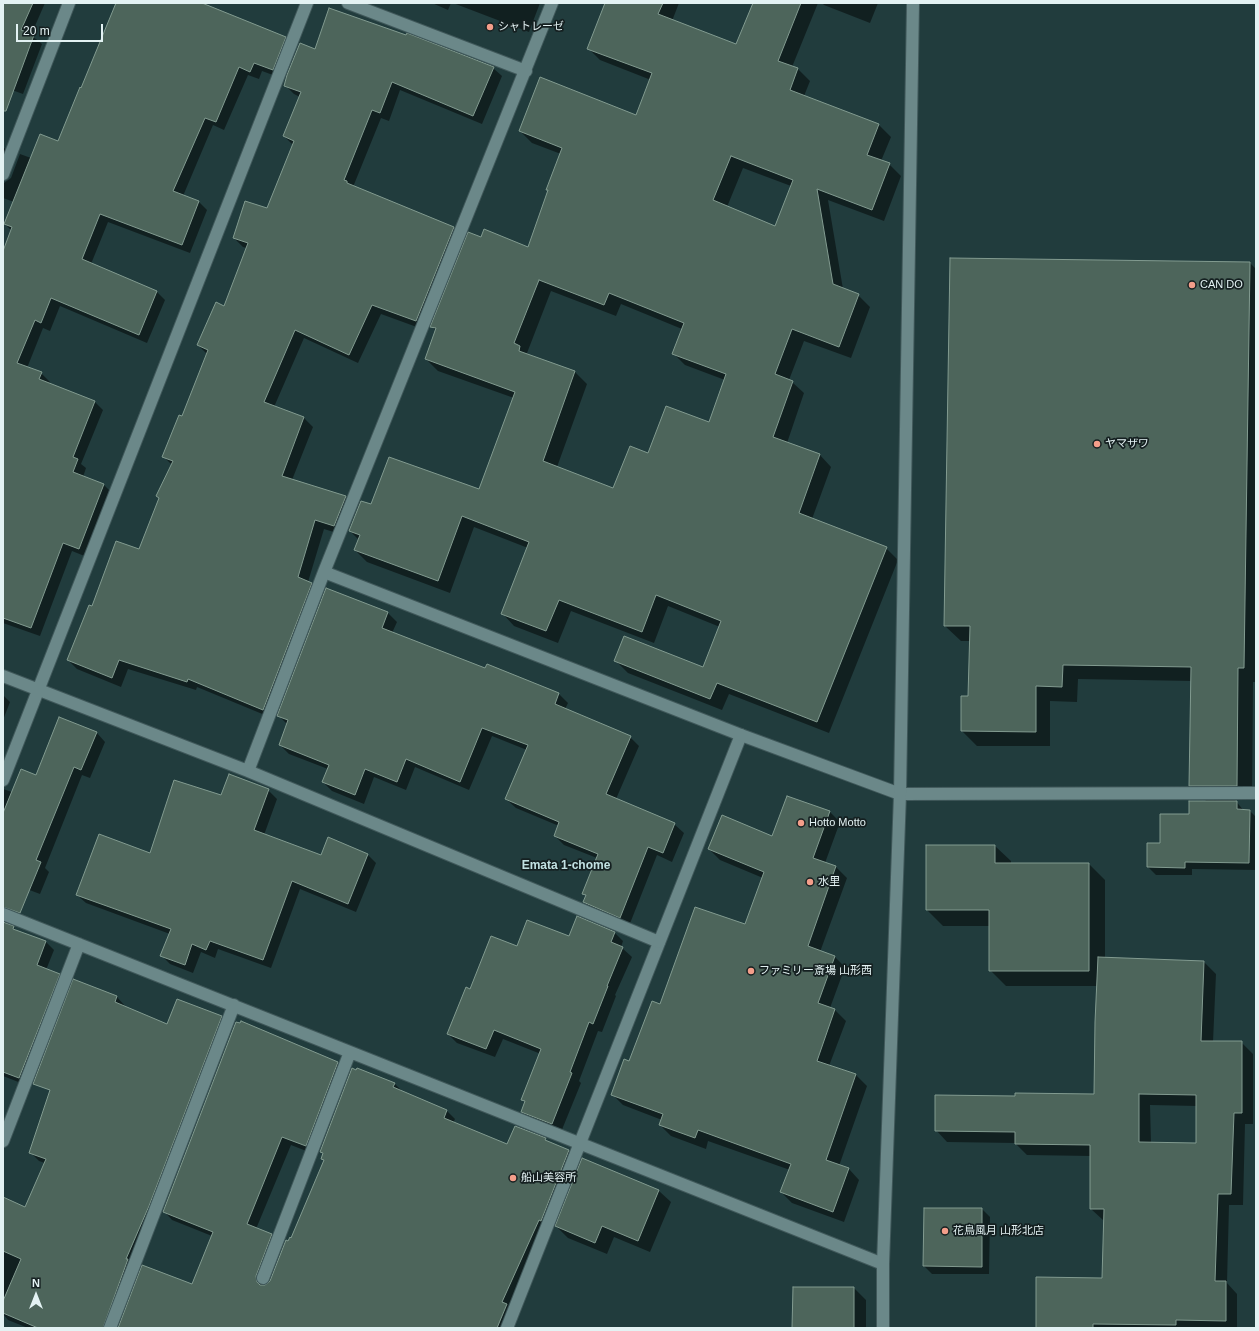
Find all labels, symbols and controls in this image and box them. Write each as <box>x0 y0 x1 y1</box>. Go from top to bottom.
scale bar <box>18 16 105 42</box>
place label: シャトレーゼ <box>498 20 564 34</box>
marker: シャトレーゼ <box>485 22 495 32</box>
text: 20 m <box>23 24 50 38</box>
place label: CAN DO <box>1200 278 1243 292</box>
marker: CAN DO <box>1187 280 1197 290</box>
place label: ヤマザワ <box>1105 437 1149 451</box>
marker: ヤマザワ <box>1092 439 1102 449</box>
place label: Hotto Motto <box>809 816 866 830</box>
marker: Hotto Motto <box>796 818 806 828</box>
district label: Emata 1-chome <box>522 859 610 873</box>
place label: 水里 <box>818 875 840 889</box>
marker: 水里 <box>805 877 815 887</box>
place label: ファミリー斎場 山形西 <box>759 964 872 978</box>
marker: ファミリー斎場 山形西 <box>746 966 756 976</box>
place label: 船山美容所 <box>521 1171 576 1185</box>
marker: 船山美容所 <box>508 1173 518 1183</box>
place label: 花鳥風月 山形北店 <box>953 1224 1044 1238</box>
marker: 花鳥風月 山形北店 <box>940 1226 950 1236</box>
north arrow <box>16 1275 56 1315</box>
text: N <box>32 1277 40 1289</box>

